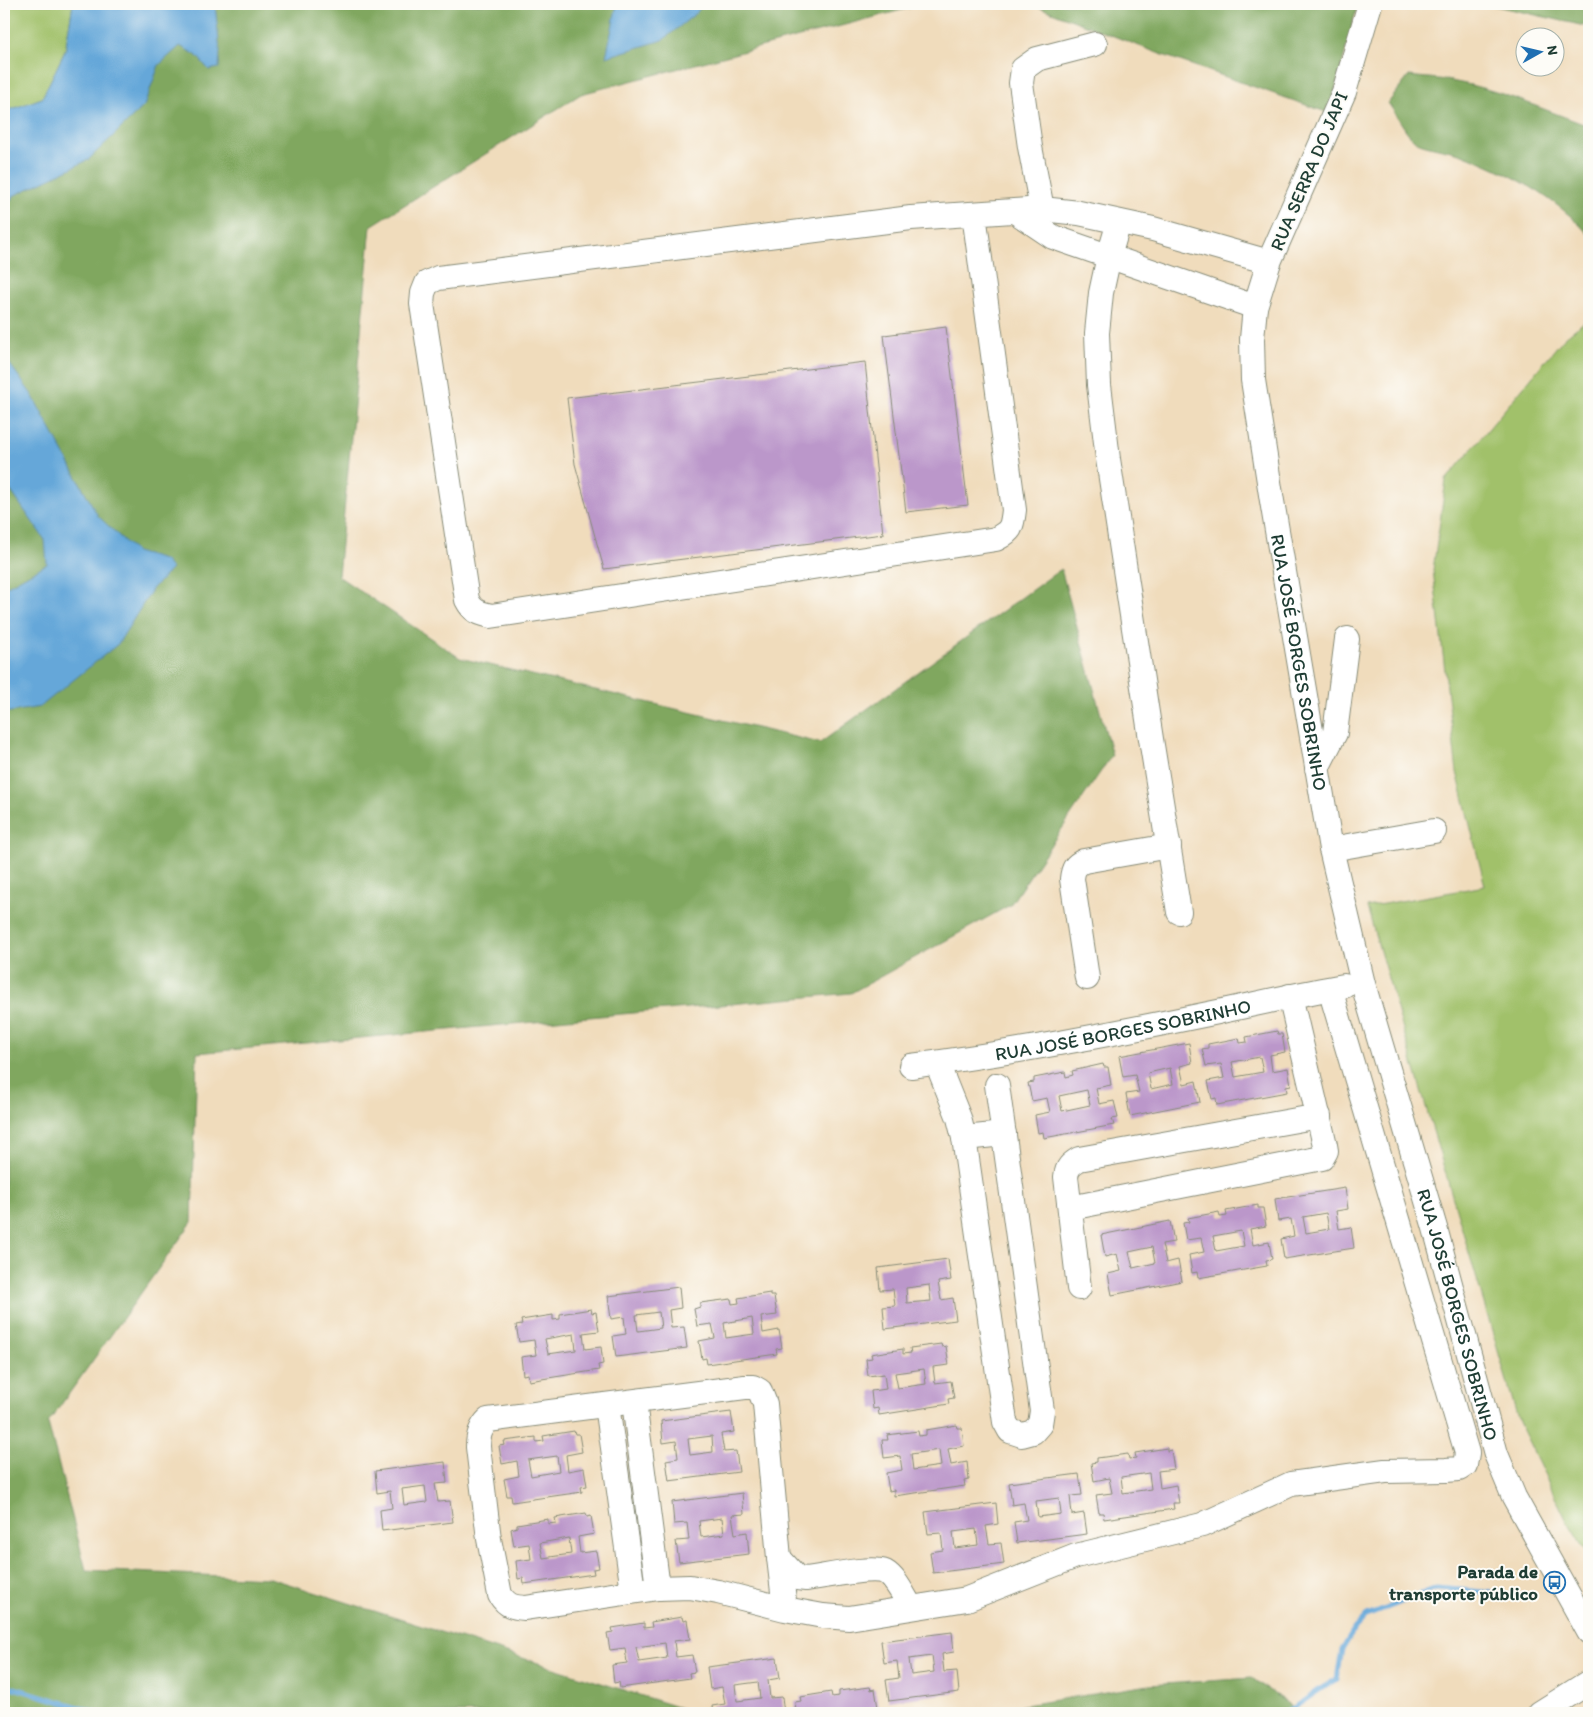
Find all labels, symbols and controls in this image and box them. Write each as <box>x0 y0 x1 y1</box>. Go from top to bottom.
north arrow <box>1516 28 1566 78</box>
text: N <box>1543 44 1561 56</box>
street label: RUA SERRA DO JAPI <box>1265 88 1353 254</box>
street label: RUA JOSÉ BORGES SOBRINHO <box>1266 532 1332 793</box>
street label: RUA JOSÉ BORGES SOBRINHO <box>993 994 1253 1065</box>
street label: RUA JOSÉ BORGES SOBRINHO <box>1412 1186 1503 1443</box>
place label: Parada de transporte público <box>1389 1560 1538 1605</box>
bus stop icon: Parada de transporte público <box>1542 1570 1566 1594</box>

